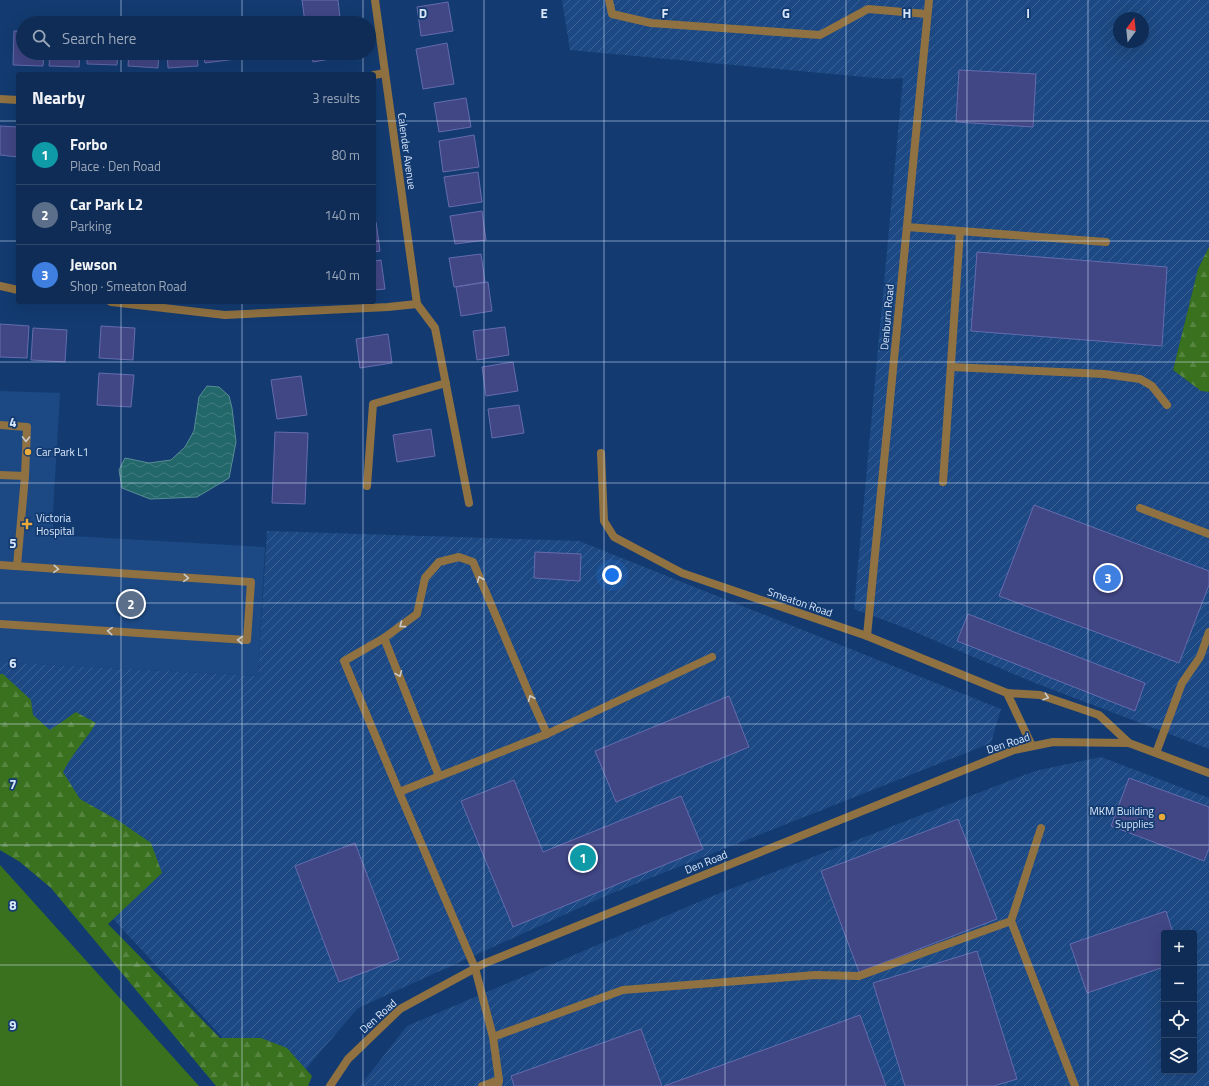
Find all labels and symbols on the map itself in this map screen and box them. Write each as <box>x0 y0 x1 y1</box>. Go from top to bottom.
text: D <box>419 3 427 23</box>
text: E <box>540 3 548 23</box>
text: F <box>662 3 669 23</box>
text: G <box>782 3 790 23</box>
text: H <box>903 3 911 23</box>
text: I <box>1026 3 1030 23</box>
north arrow <box>1113 12 1149 48</box>
street label: Calender Avenue <box>394 112 420 191</box>
street label: Denburn Road <box>876 283 898 351</box>
text: 4 <box>9 412 17 432</box>
one-way arrow <box>22 436 30 442</box>
place label: Car Park L1 <box>36 444 89 460</box>
marker: Car Park L1 <box>23 447 33 457</box>
place label: Victoria Hospital <box>36 510 74 539</box>
marker: Victoria Hospital <box>21 518 33 530</box>
text: 5 <box>9 533 17 553</box>
pin: 3 <box>1095 563 1121 593</box>
one-way arrow <box>53 565 59 574</box>
your location <box>602 565 622 585</box>
one-way arrow <box>183 574 189 582</box>
one-way arrow <box>477 575 485 583</box>
street label: Smeaton Road <box>765 583 835 621</box>
pin: 2 <box>118 589 144 619</box>
one-way arrow <box>399 620 406 628</box>
one-way arrow <box>107 627 113 636</box>
one-way arrow <box>237 635 243 644</box>
text: 6 <box>9 653 17 673</box>
one-way arrow <box>394 670 402 677</box>
one-way arrow <box>1042 692 1049 701</box>
one-way arrow <box>528 695 536 703</box>
street label: Den Road <box>984 728 1032 758</box>
text: 7 <box>9 774 17 794</box>
place label: MKM Building Supplies <box>1089 803 1154 832</box>
marker: MKM Building Supplies <box>1157 812 1167 822</box>
pin: 1 <box>570 843 596 873</box>
street label: Den Road <box>682 846 730 878</box>
text: 8 <box>9 895 17 915</box>
street label: Den Road <box>356 995 400 1037</box>
text: 9 <box>9 1015 17 1035</box>

